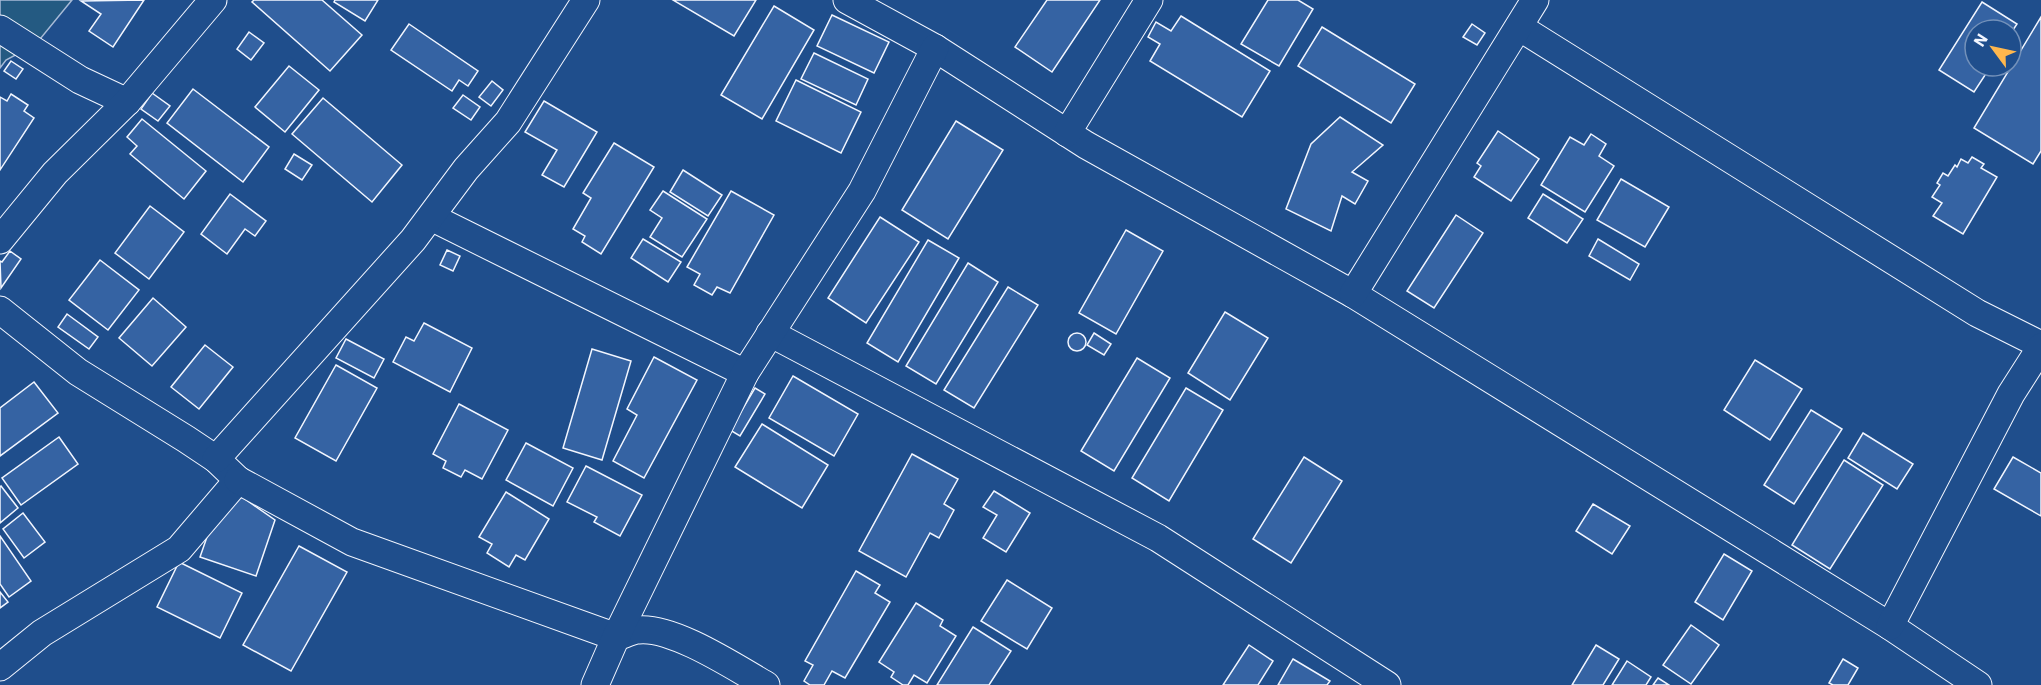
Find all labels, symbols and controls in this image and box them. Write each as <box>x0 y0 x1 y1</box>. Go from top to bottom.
north arrow <box>1963 18 2023 78</box>
text: N <box>1969 30 1992 50</box>

